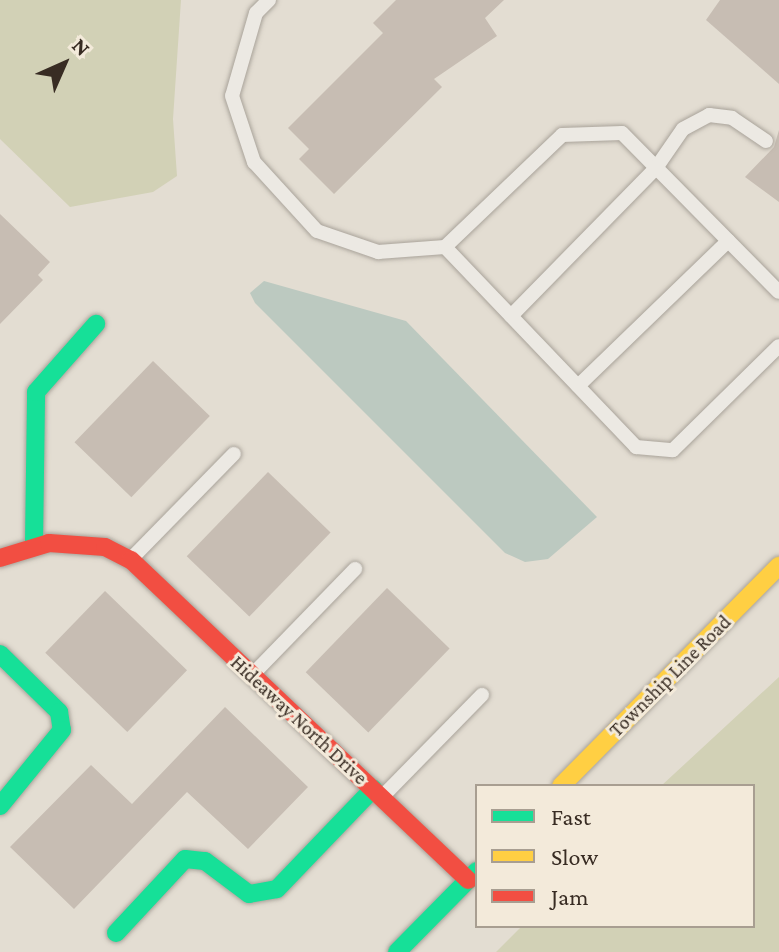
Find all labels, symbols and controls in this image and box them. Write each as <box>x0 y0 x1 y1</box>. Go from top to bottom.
north arrow <box>24 24 104 104</box>
text: N <box>67 33 95 61</box>
street label: Township Line Road <box>604 610 736 742</box>
street label: Hideaway North Drive <box>226 650 372 790</box>
legend <box>475 784 755 928</box>
text: Fast <box>551 803 591 830</box>
text: Slow <box>551 843 598 870</box>
text: Jam <box>551 883 589 910</box>

